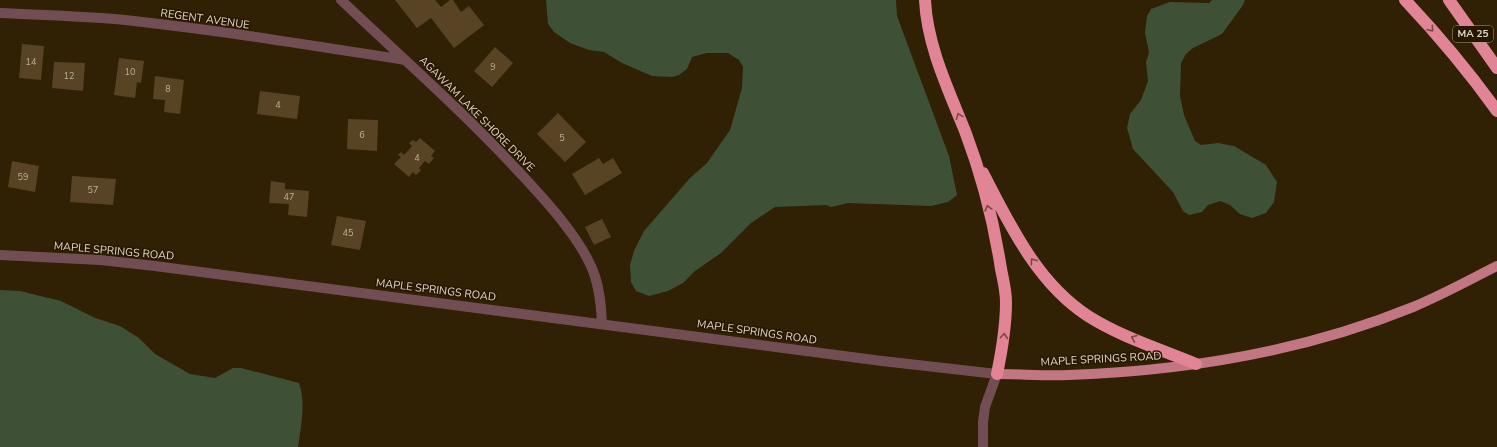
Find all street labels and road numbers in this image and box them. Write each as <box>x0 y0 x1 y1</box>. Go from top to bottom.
street label: REGENT AVENUE <box>160 5 250 33</box>
road number: MA 25 <box>1453 26 1493 42</box>
street label: AGAWAM LAKE SHORE DRIVE <box>416 53 538 175</box>
street label: MAPLE SPRINGS ROAD <box>53 238 175 264</box>
street label: MAPLE SPRINGS ROAD <box>375 275 497 305</box>
street label: MAPLE SPRINGS ROAD <box>696 316 818 348</box>
street label: MAPLE SPRINGS ROAD <box>1040 348 1162 370</box>

